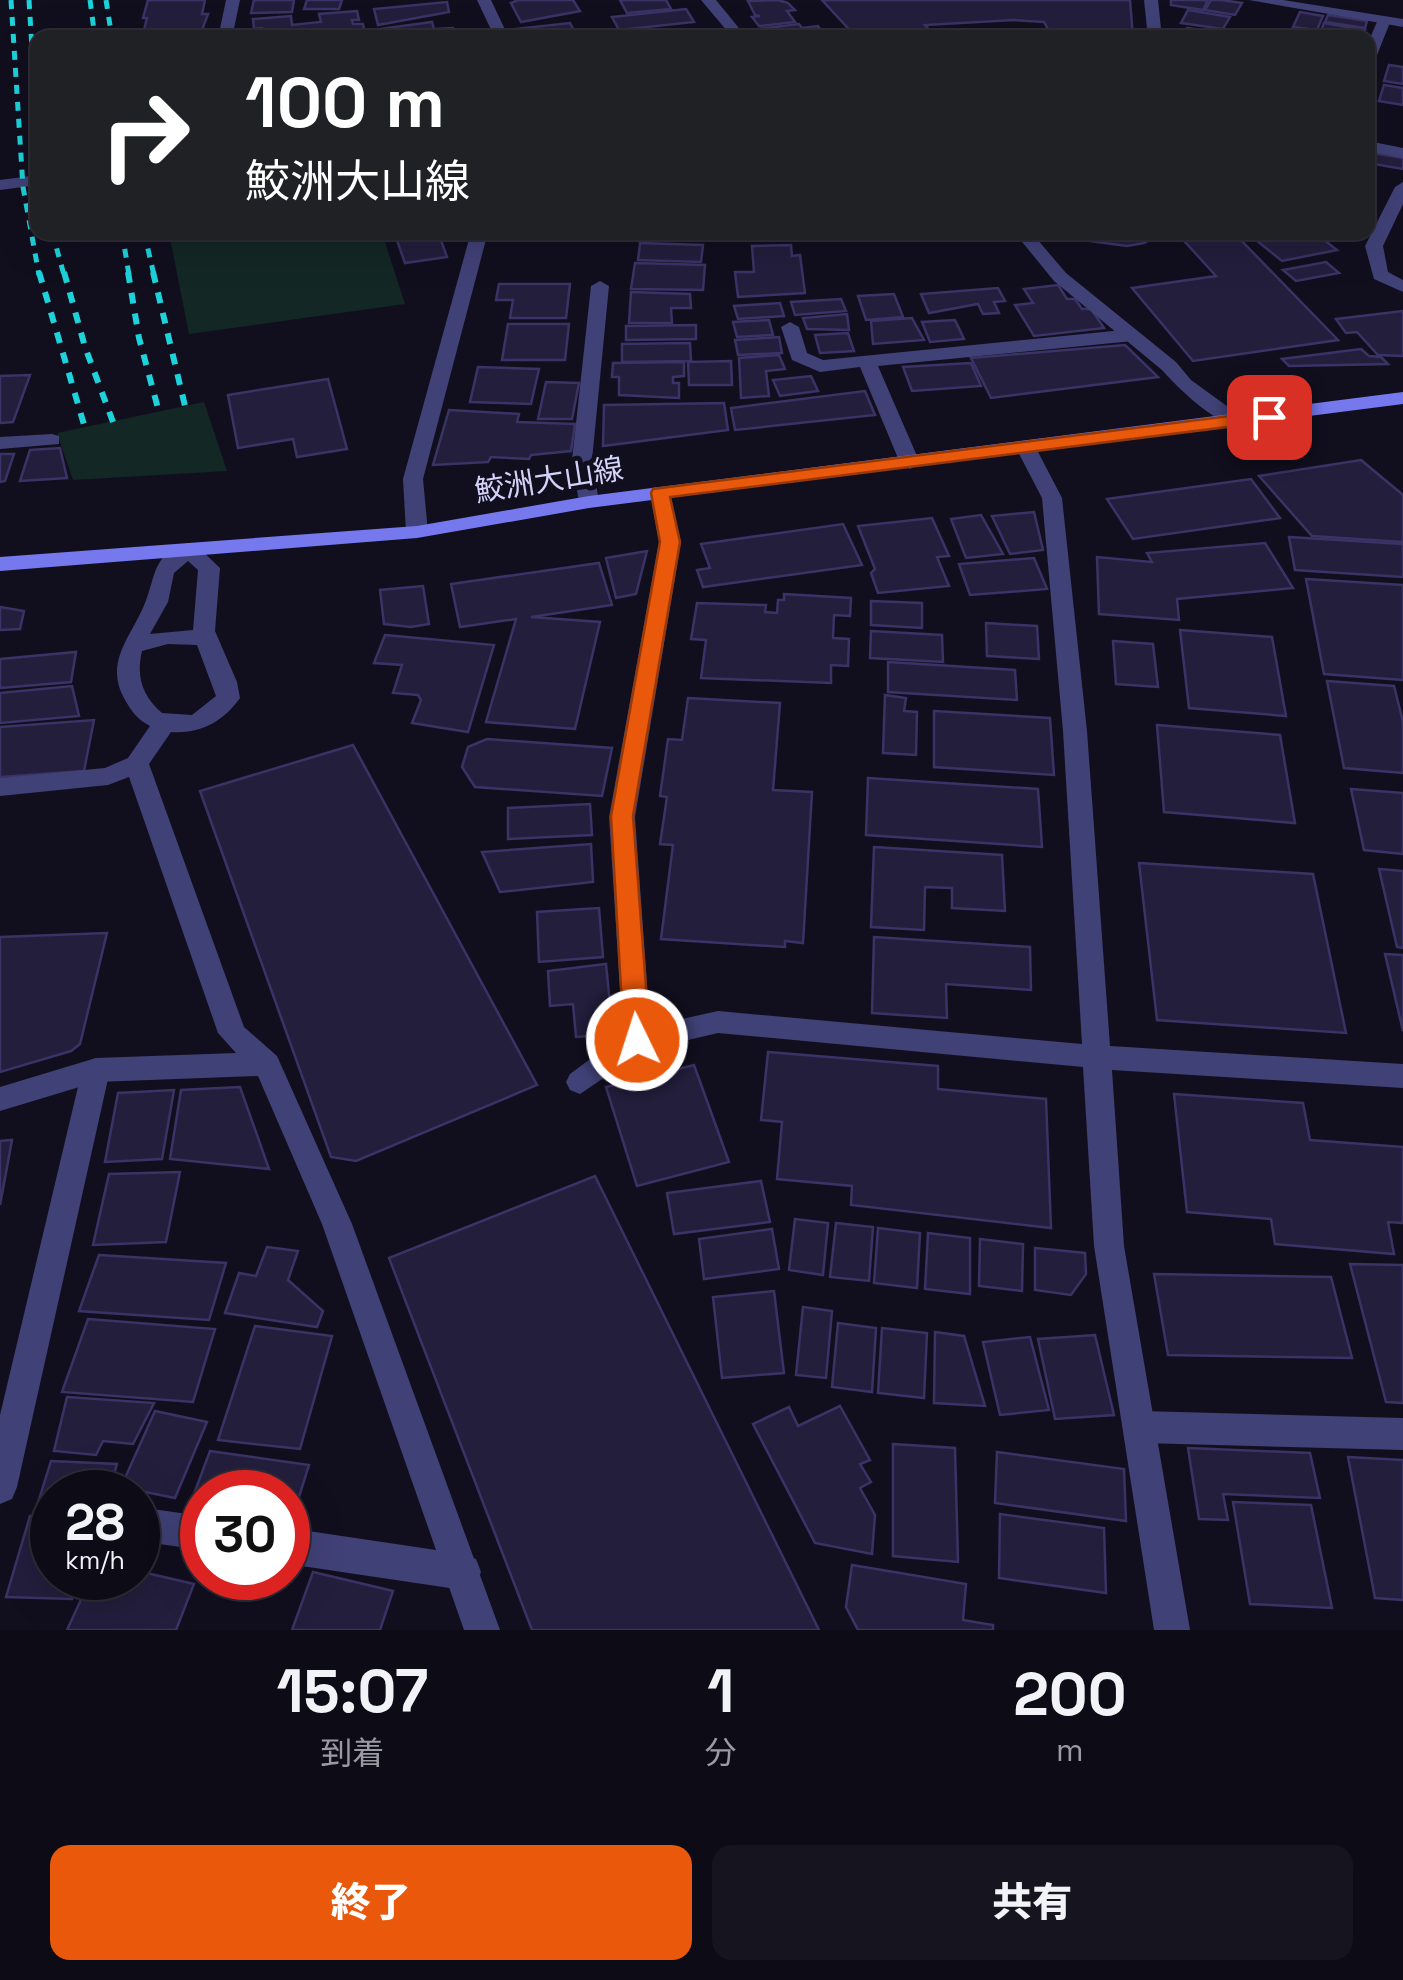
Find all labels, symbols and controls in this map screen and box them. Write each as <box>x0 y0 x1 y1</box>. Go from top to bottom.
text: 100 m <box>245 58 445 147</box>
icon: right <box>80 70 210 200</box>
text: 鮫洲大山線 <box>245 153 470 210</box>
pin <box>1227 375 1312 460</box>
icon: arrive <box>1242 390 1297 445</box>
street label: 鮫洲大山線 <box>472 449 626 510</box>
position arrow <box>585 988 689 1092</box>
speed limit sign: 30 <box>180 1470 310 1600</box>
text: 28 <box>65 1491 125 1555</box>
text: km/h <box>65 1544 125 1576</box>
text: 15:07 <box>276 1653 428 1730</box>
text: 1 <box>707 1653 734 1730</box>
text: 200 <box>1013 1656 1127 1733</box>
text: m <box>1056 1730 1084 1770</box>
text: 到着 <box>320 1733 384 1773</box>
text: 分 <box>705 1733 737 1773</box>
button: 終了 <box>50 1845 692 1960</box>
button: 共有 <box>712 1845 1353 1960</box>

